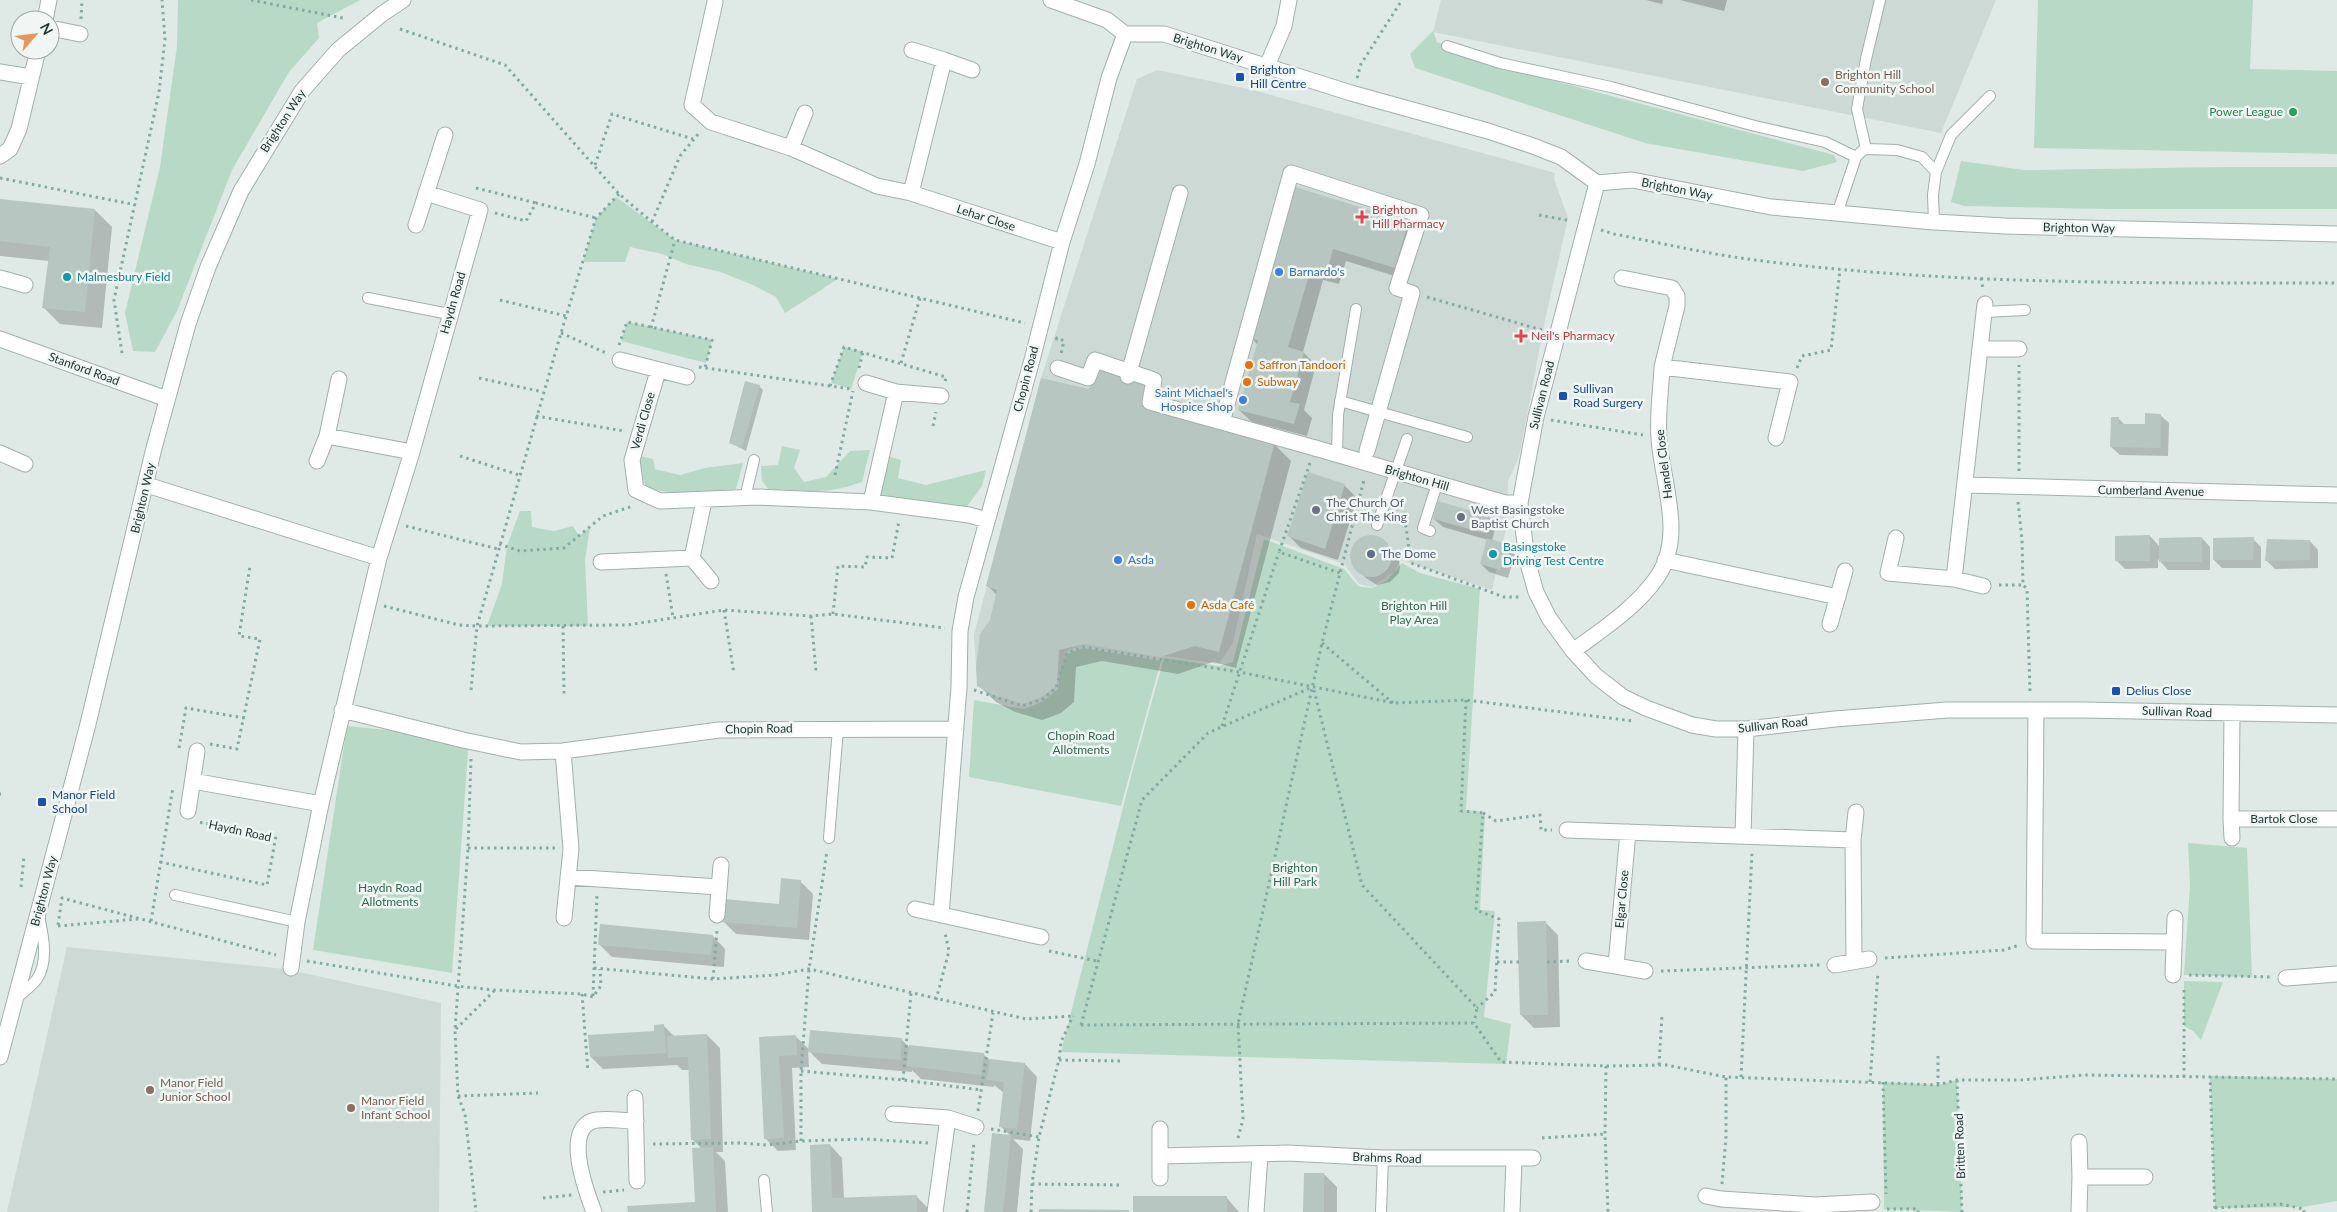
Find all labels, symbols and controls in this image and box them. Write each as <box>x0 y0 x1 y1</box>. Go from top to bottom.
north arrow <box>10 10 60 60</box>
text: N <box>37 20 57 37</box>
street label: Brighton Way <box>1171 30 1246 65</box>
place label: Brighton Hill Centre <box>1250 62 1306 91</box>
place label: Brighton Hill Community School <box>1835 67 1934 96</box>
marker: Brighton Hill Centre <box>1234 71 1246 83</box>
marker: Brighton Hill Community School <box>1819 76 1831 88</box>
street label: Brighton Way <box>257 86 309 155</box>
place label: Power League <box>2209 104 2283 119</box>
marker: Power League <box>2287 106 2299 118</box>
street label: Brighton Way <box>1640 174 1715 203</box>
street label: Lehar Close <box>955 201 1018 234</box>
place label: Brighton Hill Pharmacy <box>1372 202 1445 231</box>
marker: Brighton Hill Pharmacy <box>1356 211 1368 223</box>
street label: Brighton Way <box>2043 219 2116 236</box>
place label: Barnardo's <box>1289 264 1345 279</box>
marker: Barnardo's <box>1273 266 1285 278</box>
place label: Malmesbury Field <box>77 269 170 284</box>
street label: Haydn Road <box>436 270 469 336</box>
marker: Malmesbury Field <box>61 271 73 283</box>
place label: Neil's Pharmacy <box>1531 328 1615 343</box>
marker: Neil's Pharmacy <box>1515 330 1527 342</box>
street label: Chopin Road <box>1010 344 1041 413</box>
street label: Stanford Road <box>47 349 122 388</box>
place label: Saffron Tandoori <box>1259 357 1346 372</box>
marker: Saffron Tandoori <box>1243 359 1255 371</box>
street label: Sullivan Road <box>1526 359 1557 431</box>
place label: Subway <box>1257 374 1299 389</box>
marker: Subway <box>1241 376 1253 388</box>
place label: Sullivan Road Surgery <box>1573 381 1644 410</box>
place label: Saint Michael's Hospice Shop <box>1155 385 1233 414</box>
street label: Verdi Close <box>627 390 658 452</box>
marker: Sullivan Road Surgery <box>1557 390 1569 402</box>
marker: Saint Michael's Hospice Shop <box>1237 394 1249 406</box>
street label: Handel Close <box>1652 429 1675 500</box>
street label: Brighton Way <box>127 460 158 535</box>
street label: Brighton Hill <box>1383 461 1451 494</box>
street label: Cumberland Avenue <box>2098 482 2204 499</box>
place label: The Church Of Christ The King <box>1326 495 1407 524</box>
place label: West Basingstoke Baptist Church <box>1471 502 1565 531</box>
marker: The Church Of Christ The King <box>1310 504 1322 516</box>
marker: West Basingstoke Baptist Church <box>1455 511 1467 523</box>
place label: Basingstoke Driving Test Centre <box>1503 539 1604 568</box>
place label: The Dome <box>1381 546 1436 561</box>
marker: The Dome <box>1365 548 1377 560</box>
marker: Basingstoke Driving Test Centre <box>1487 548 1499 560</box>
place label: Asda <box>1128 552 1154 567</box>
marker: Asda <box>1112 554 1124 566</box>
place label: Asda Café <box>1201 597 1254 612</box>
park label: Brighton Hill Play Area <box>1381 598 1447 627</box>
marker: Asda Café <box>1185 599 1197 611</box>
place label: Delius Close <box>2126 683 2191 698</box>
marker: Delius Close <box>2110 685 2122 697</box>
street label: Sullivan Road <box>2142 703 2212 720</box>
street label: Sullivan Road <box>1737 713 1809 736</box>
street label: Chopin Road <box>725 720 793 737</box>
park label: Chopin Road Allotments <box>1047 728 1115 757</box>
place label: Manor Field School <box>52 787 115 816</box>
marker: Manor Field School <box>36 796 48 808</box>
street label: Bartok Close <box>2250 811 2318 826</box>
street label: Haydn Road <box>207 817 273 844</box>
street label: Brighton Way <box>27 853 60 928</box>
park label: Brighton Hill Park <box>1272 860 1318 889</box>
street label: Elgar Close <box>1611 869 1632 929</box>
park label: Haydn Road Allotments <box>358 880 422 909</box>
place label: Manor Field Junior School <box>160 1075 231 1104</box>
marker: Manor Field Junior School <box>144 1084 156 1096</box>
place label: Manor Field Infant School <box>361 1093 430 1122</box>
marker: Manor Field Infant School <box>345 1102 357 1114</box>
street label: Britten Road <box>1951 1113 1968 1179</box>
street label: Brahms Road <box>1352 1149 1422 1166</box>

